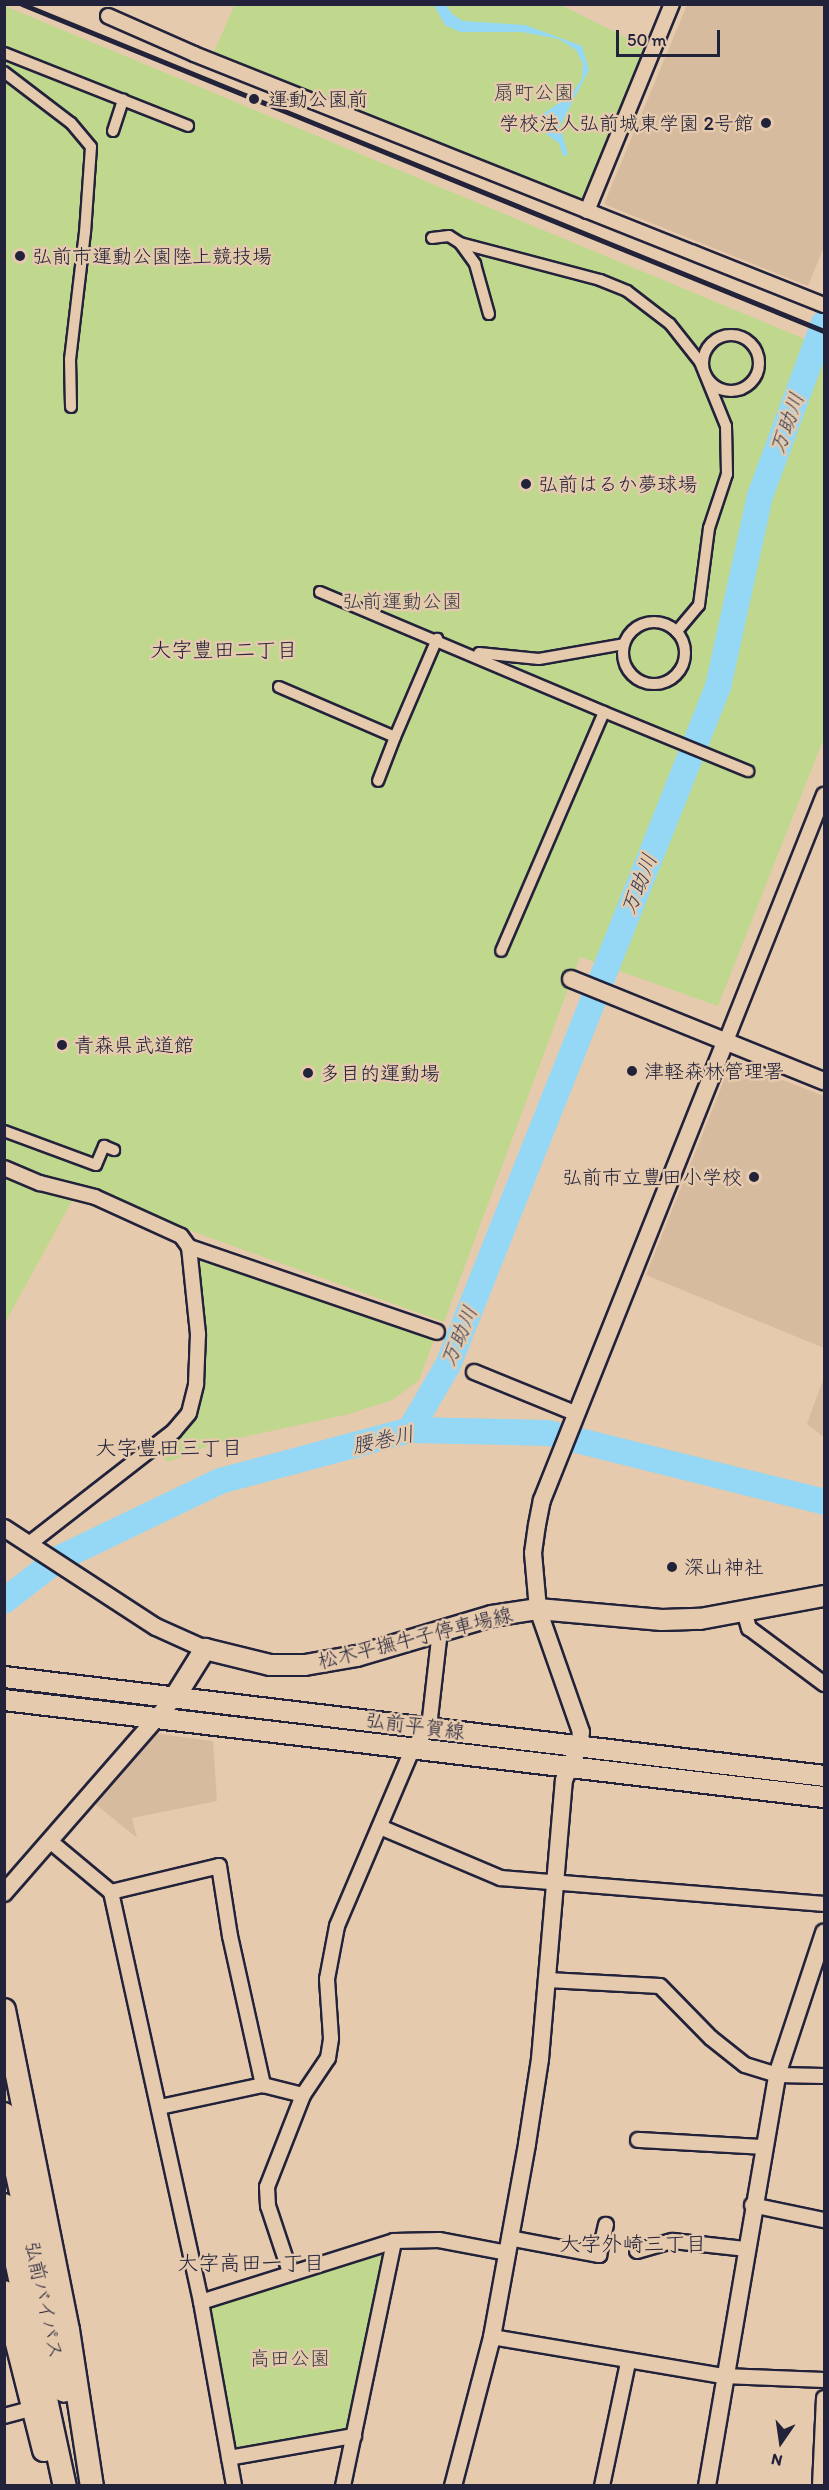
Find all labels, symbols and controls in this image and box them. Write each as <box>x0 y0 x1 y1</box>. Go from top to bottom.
scale bar <box>619 18 722 56</box>
text: 50 m <box>627 29 667 51</box>
park label: 扇町公園 <box>494 80 574 104</box>
place label: 運動公園前 <box>268 87 368 111</box>
marker: 運動公園前 <box>245 90 263 108</box>
place label: 学校法人弘前城東学園 2号館 <box>499 111 754 135</box>
marker: 学校法人弘前城東学園 2号館 <box>759 116 773 130</box>
place label: 弘前市運動公園陸上競技場 <box>32 244 272 268</box>
marker: 弘前市運動公園陸上競技場 <box>13 249 27 263</box>
water label: 万助川 <box>764 389 810 457</box>
place label: 弘前はるか夢球場 <box>538 472 698 496</box>
marker: 弘前はるか夢球場 <box>519 477 533 491</box>
park label: 弘前運動公園 <box>342 589 462 613</box>
district label: 大字豊田二丁目 <box>151 637 297 663</box>
water label: 万助川 <box>616 850 662 918</box>
place label: 青森県武道館 <box>74 1033 194 1057</box>
marker: 青森県武道館 <box>55 1038 69 1052</box>
place label: 津軽森林管理署 <box>644 1059 784 1083</box>
place label: 多目的運動場 <box>320 1061 440 1085</box>
marker: 津軽森林管理署 <box>625 1064 639 1078</box>
marker: 多目的運動場 <box>301 1066 315 1080</box>
place label: 弘前市立豊田小学校 <box>562 1165 742 1189</box>
marker: 弘前市立豊田小学校 <box>747 1170 761 1184</box>
water label: 万助川 <box>435 1302 483 1370</box>
water label: 腰巻川 <box>350 1421 416 1459</box>
district label: 大字豊田三丁目 <box>96 1435 242 1461</box>
place label: 深山神社 <box>684 1555 764 1579</box>
marker: 深山神社 <box>665 1560 679 1574</box>
street label: 松木平撫牛子停車場線 <box>315 1602 515 1674</box>
street label: 弘前平賀線 <box>364 1708 466 1744</box>
district label: 大字外崎三丁目 <box>560 2231 706 2257</box>
street label: 弘前バイパス <box>20 2239 68 2361</box>
district label: 大字高田一丁目 <box>178 2250 324 2276</box>
park label: 高田公園 <box>250 2346 330 2370</box>
north arrow <box>751 2412 811 2472</box>
text: N <box>769 2450 784 2470</box>

